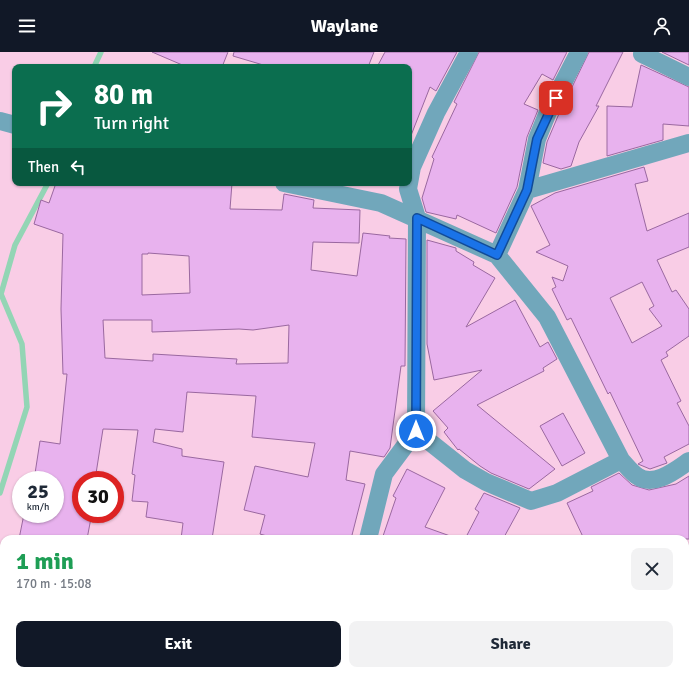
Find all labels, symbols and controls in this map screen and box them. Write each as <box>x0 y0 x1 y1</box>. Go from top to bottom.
icon: menu <box>16 15 38 37</box>
text: Waylane <box>311 15 378 37</box>
icon: person <box>651 15 673 37</box>
text: 80 m <box>94 78 153 112</box>
icon: right <box>28 80 80 132</box>
pin <box>539 81 573 115</box>
icon: arrive <box>545 87 567 109</box>
text: Turn right <box>94 112 169 134</box>
icon: left <box>67 156 89 178</box>
text: Then <box>28 158 59 176</box>
position arrow <box>395 410 437 452</box>
speed limit sign: 30 <box>72 471 124 523</box>
text: 25 <box>27 479 49 504</box>
text: km/h <box>27 501 49 513</box>
text: 1 min <box>16 546 74 576</box>
button: close <box>631 548 673 590</box>
text: 170 m · 15:08 <box>16 576 92 592</box>
button: Exit <box>16 621 341 667</box>
button: Share <box>349 621 673 667</box>

